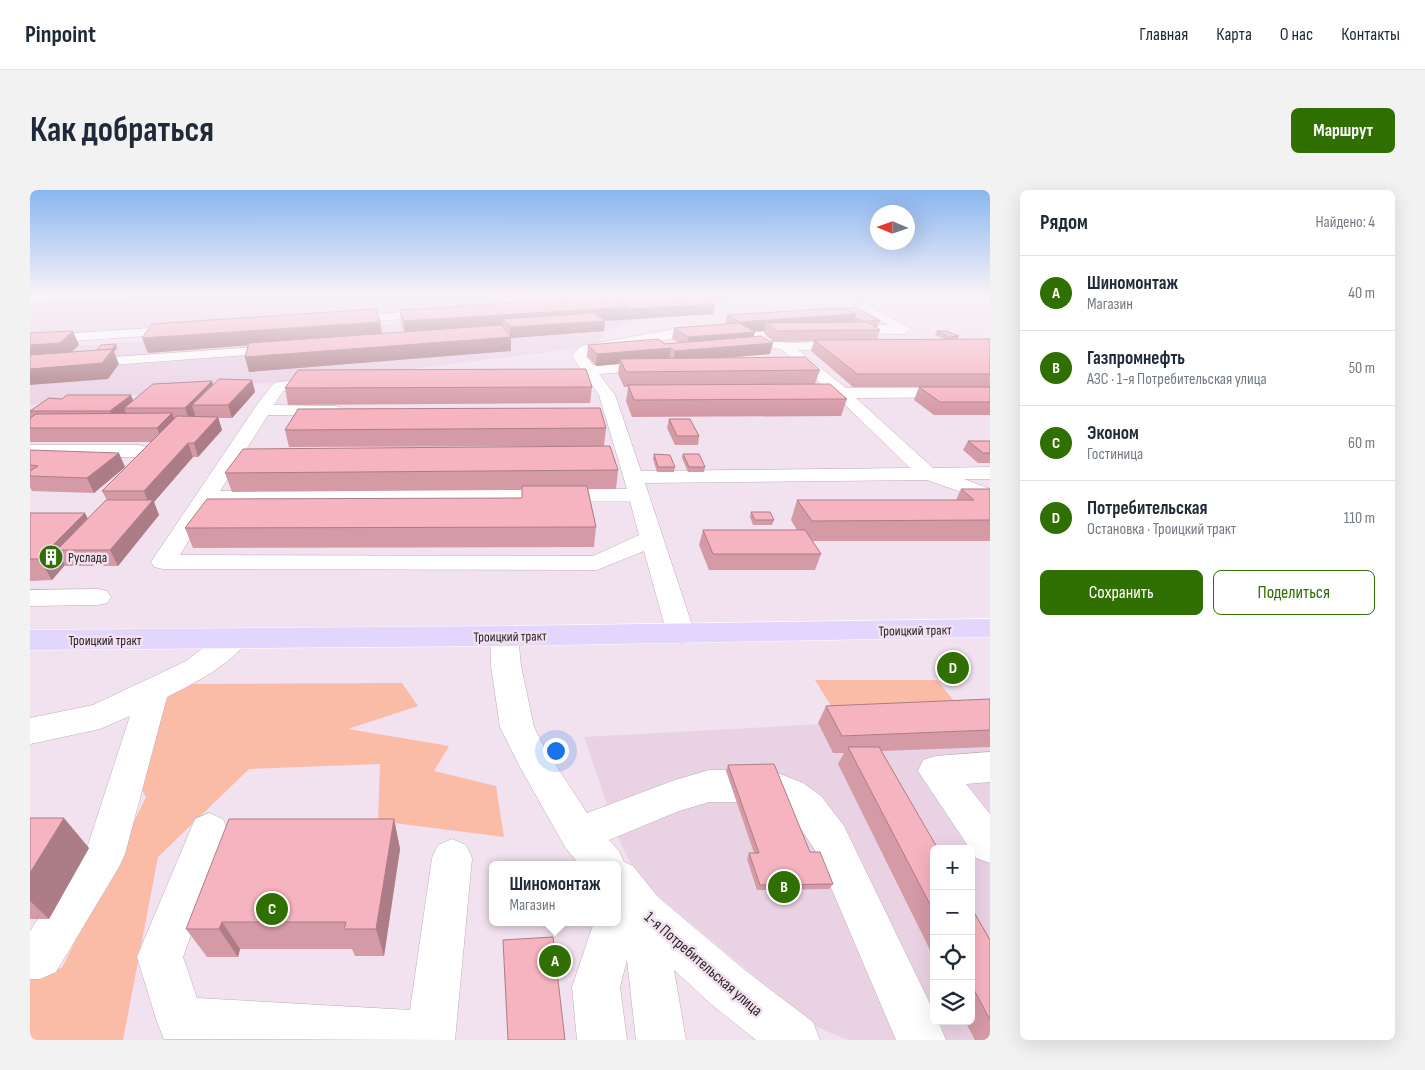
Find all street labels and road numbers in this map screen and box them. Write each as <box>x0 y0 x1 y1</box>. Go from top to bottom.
street label: Троицкий тракт <box>878 621 952 640</box>
street label: Троицкий тракт <box>473 627 547 646</box>
street label: Троицкий тракт <box>68 632 142 649</box>
street label: 1-я Потребительская улица <box>640 908 766 1020</box>

